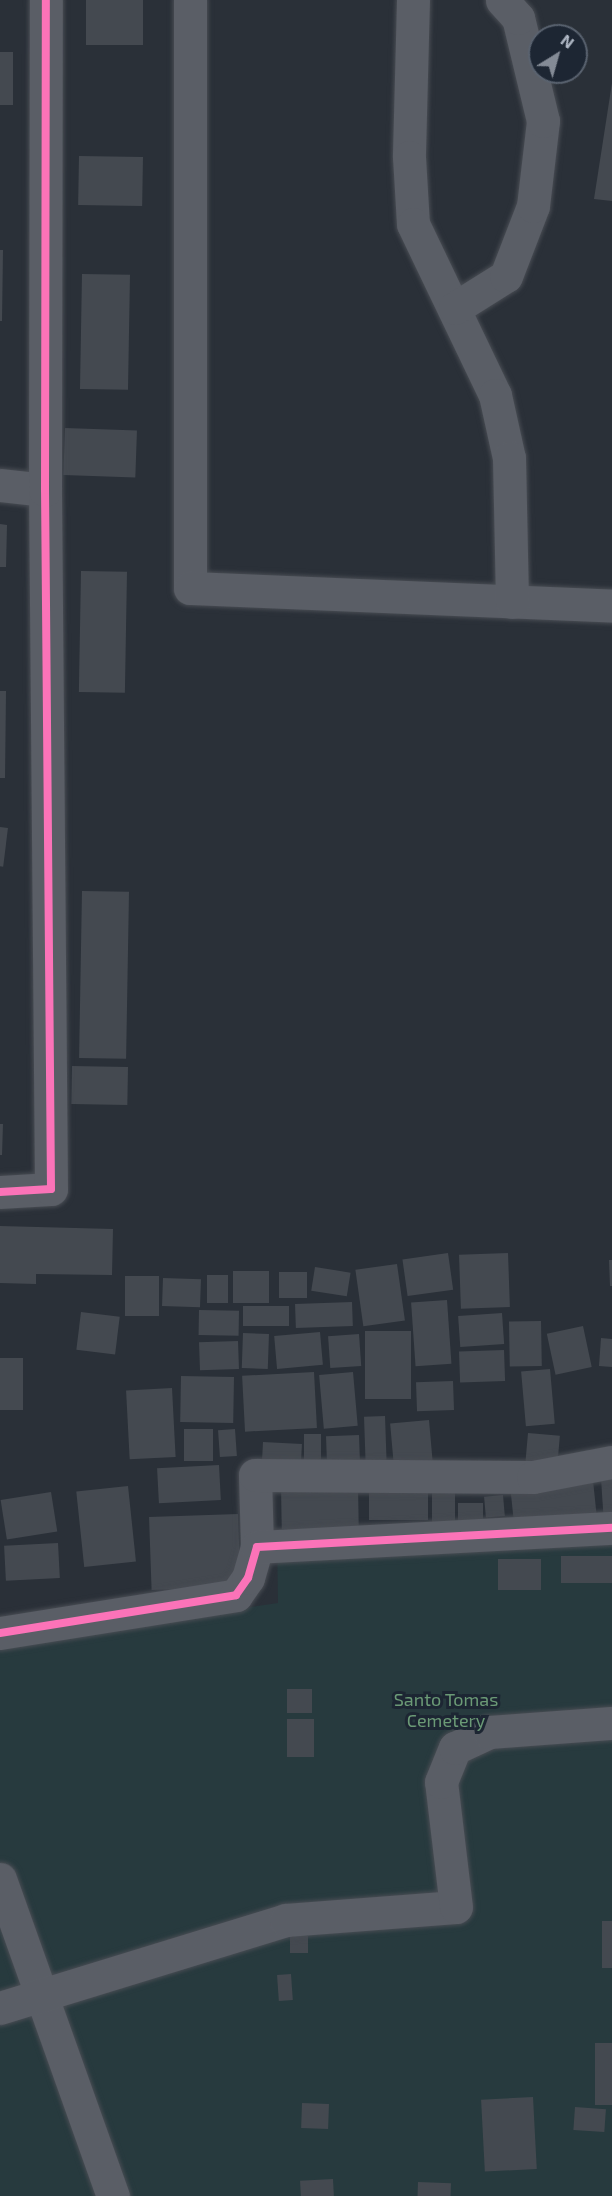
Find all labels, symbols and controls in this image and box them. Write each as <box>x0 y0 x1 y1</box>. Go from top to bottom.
north arrow <box>528 24 588 84</box>
text: N <box>558 30 578 52</box>
park label: Santo Tomas Cemetery <box>394 1689 498 1732</box>

